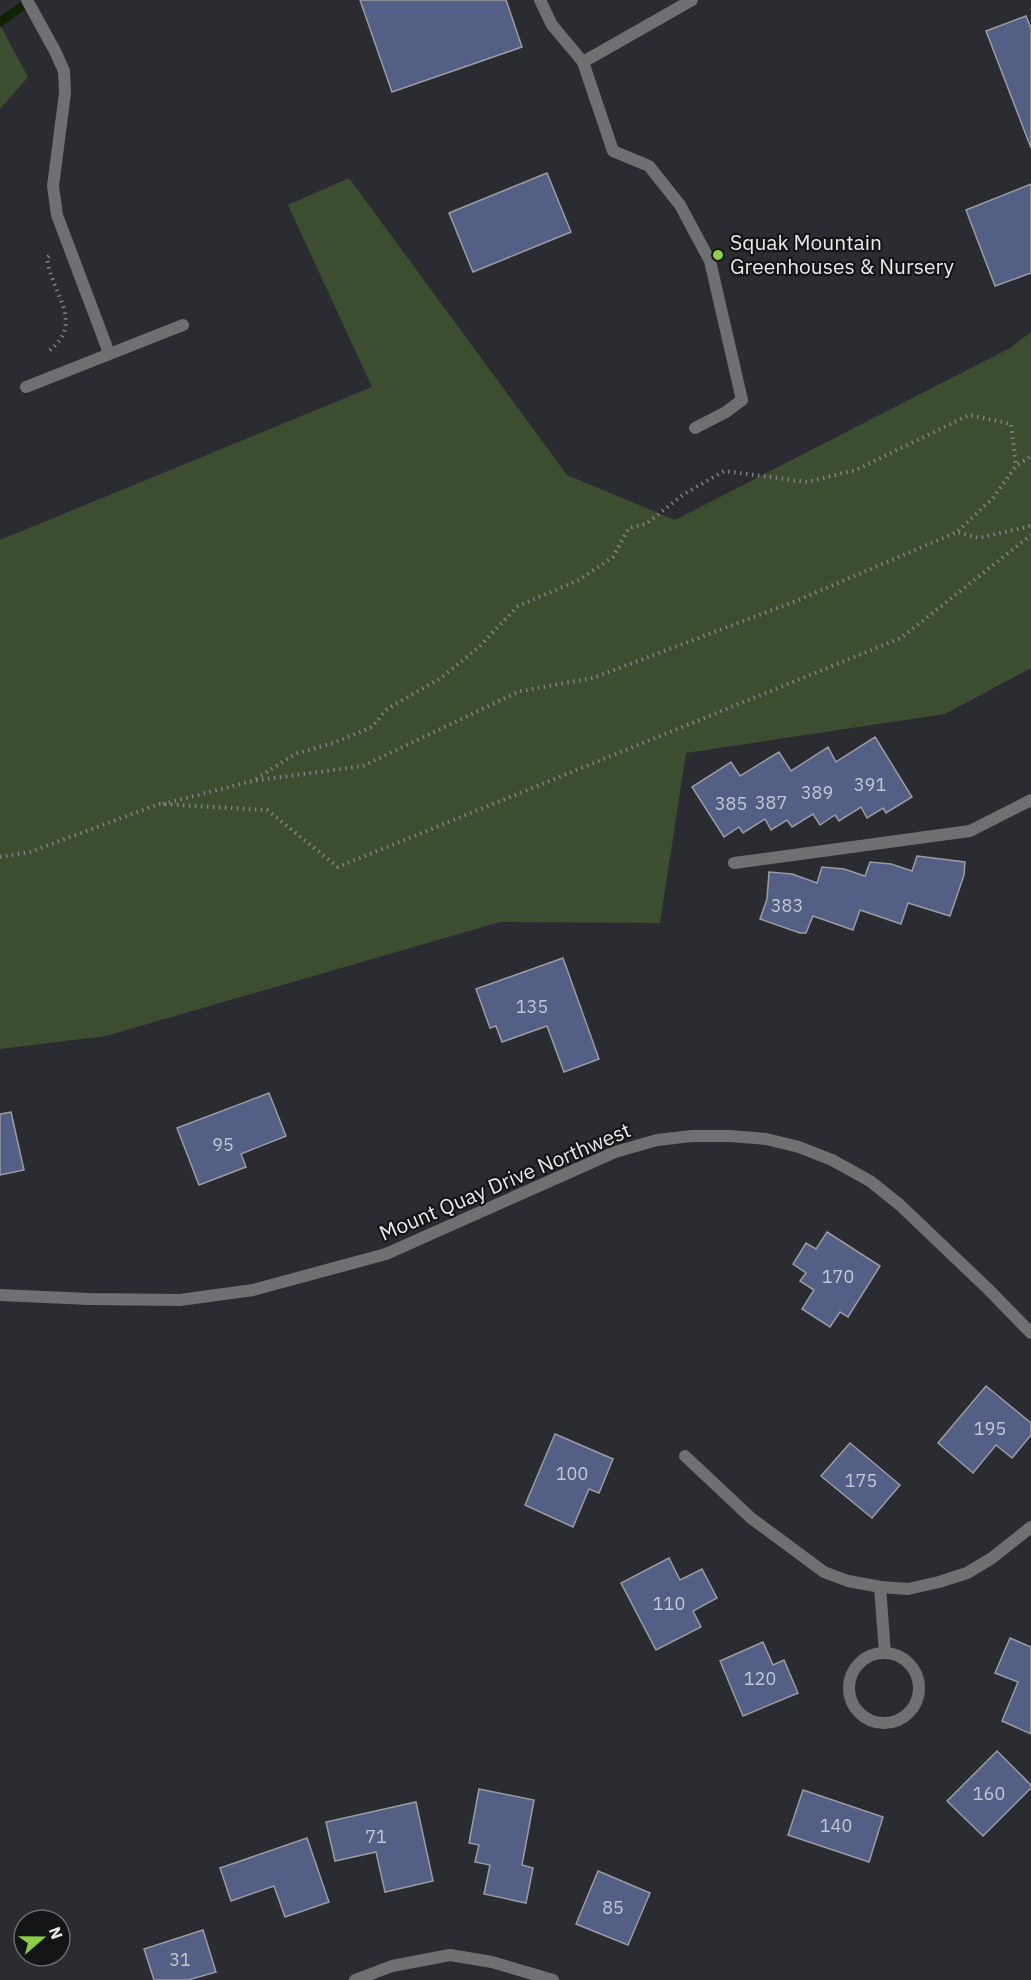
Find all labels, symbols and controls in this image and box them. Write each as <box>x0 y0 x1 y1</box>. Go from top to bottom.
place label: Squak Mountain Greenhouses & Nursery <box>730 228 954 280</box>
marker: Squak Mountain Greenhouses & Nursery <box>711 248 725 262</box>
house number: 391 <box>854 773 886 796</box>
house number: 389 <box>801 781 833 804</box>
house number: 387 <box>755 791 787 814</box>
house number: 385 <box>715 792 747 815</box>
house number: 383 <box>771 894 803 917</box>
house number: 135 <box>516 995 548 1018</box>
street label: Mount Quay Drive Northwest <box>375 1115 635 1247</box>
house number: 95 <box>212 1133 234 1156</box>
house number: 170 <box>822 1265 854 1288</box>
house number: 195 <box>974 1417 1006 1440</box>
house number: 100 <box>556 1462 588 1485</box>
house number: 175 <box>845 1469 877 1492</box>
house number: 110 <box>653 1592 685 1615</box>
house number: 120 <box>744 1667 776 1690</box>
house number: 160 <box>973 1782 1005 1805</box>
house number: 140 <box>820 1814 852 1837</box>
house number: 71 <box>365 1825 387 1848</box>
house number: 85 <box>602 1896 624 1919</box>
north arrow <box>12 1908 72 1968</box>
text: N <box>45 1924 67 1942</box>
house number: 31 <box>169 1948 191 1971</box>

